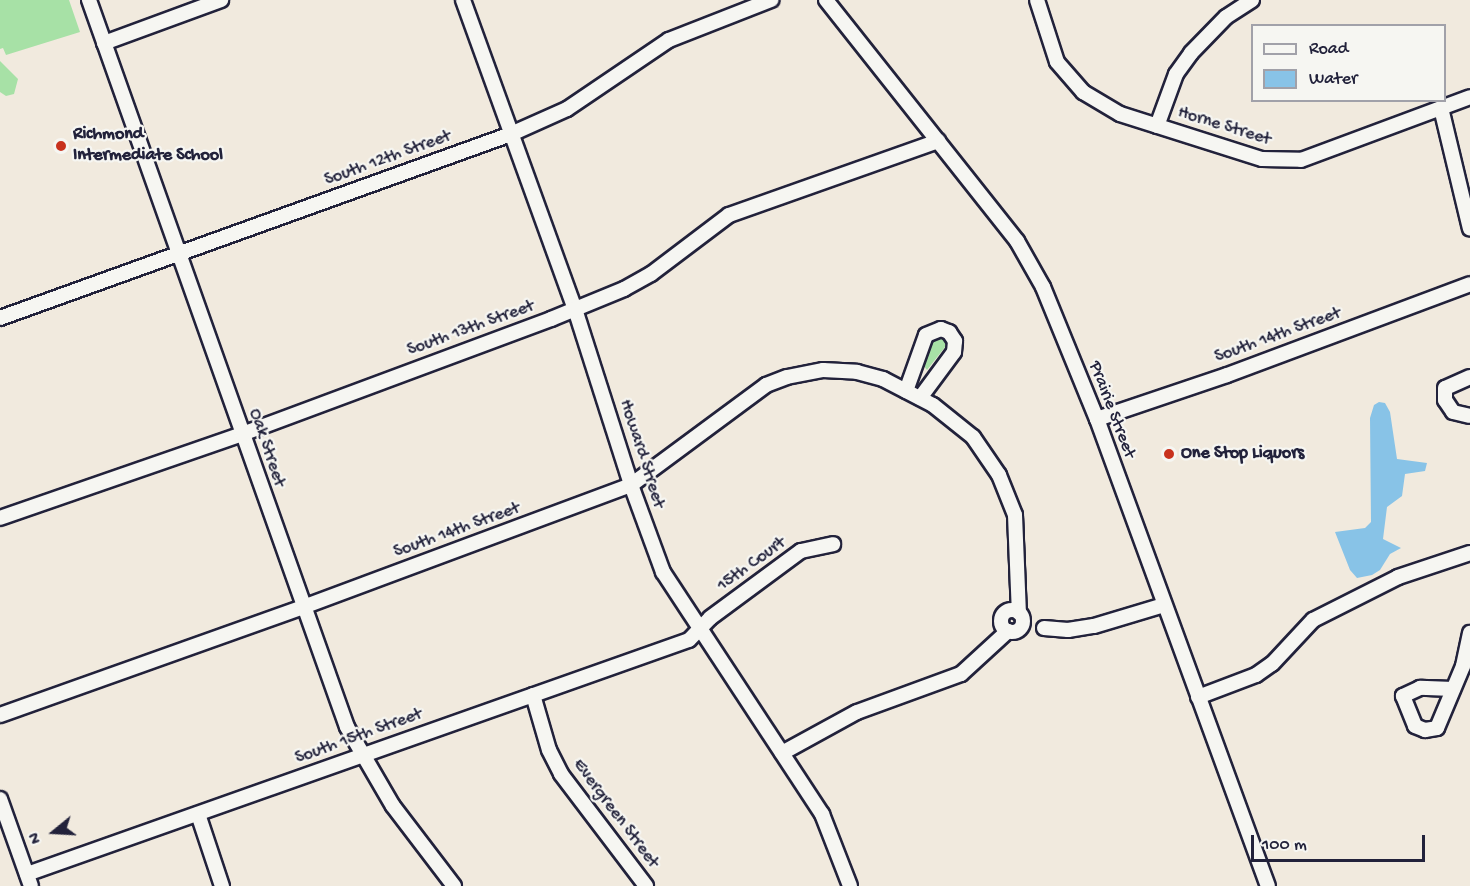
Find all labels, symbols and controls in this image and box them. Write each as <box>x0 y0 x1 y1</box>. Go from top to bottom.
legend <box>1251 24 1446 102</box>
text: Road <box>1309 39 1348 60</box>
text: Water <box>1309 69 1357 90</box>
street label: Horne Street <box>1175 103 1273 151</box>
place label: Richmond Intermediate School <box>73 125 223 168</box>
street label: South 12th Street <box>322 126 454 192</box>
marker: Richmond Intermediate School <box>54 139 68 153</box>
street label: South 13th Street <box>405 296 537 362</box>
street label: South 14th Street <box>1212 303 1344 369</box>
street label: Prairie Street <box>1083 359 1139 461</box>
street label: Howard Street <box>613 397 669 511</box>
street label: Oak Street <box>243 406 289 490</box>
place label: One Stop Liquors <box>1181 443 1304 465</box>
marker: One Stop Liquors <box>1162 447 1176 461</box>
street label: South 14th Street <box>391 498 523 564</box>
street label: 15th Court <box>714 533 790 597</box>
street label: South 15th Street <box>293 704 425 770</box>
street label: Evergreen Street <box>567 755 663 873</box>
north arrow <box>24 802 84 862</box>
scale bar <box>1254 823 1428 861</box>
text: N <box>26 830 47 846</box>
text: 100 m <box>1262 835 1307 856</box>

